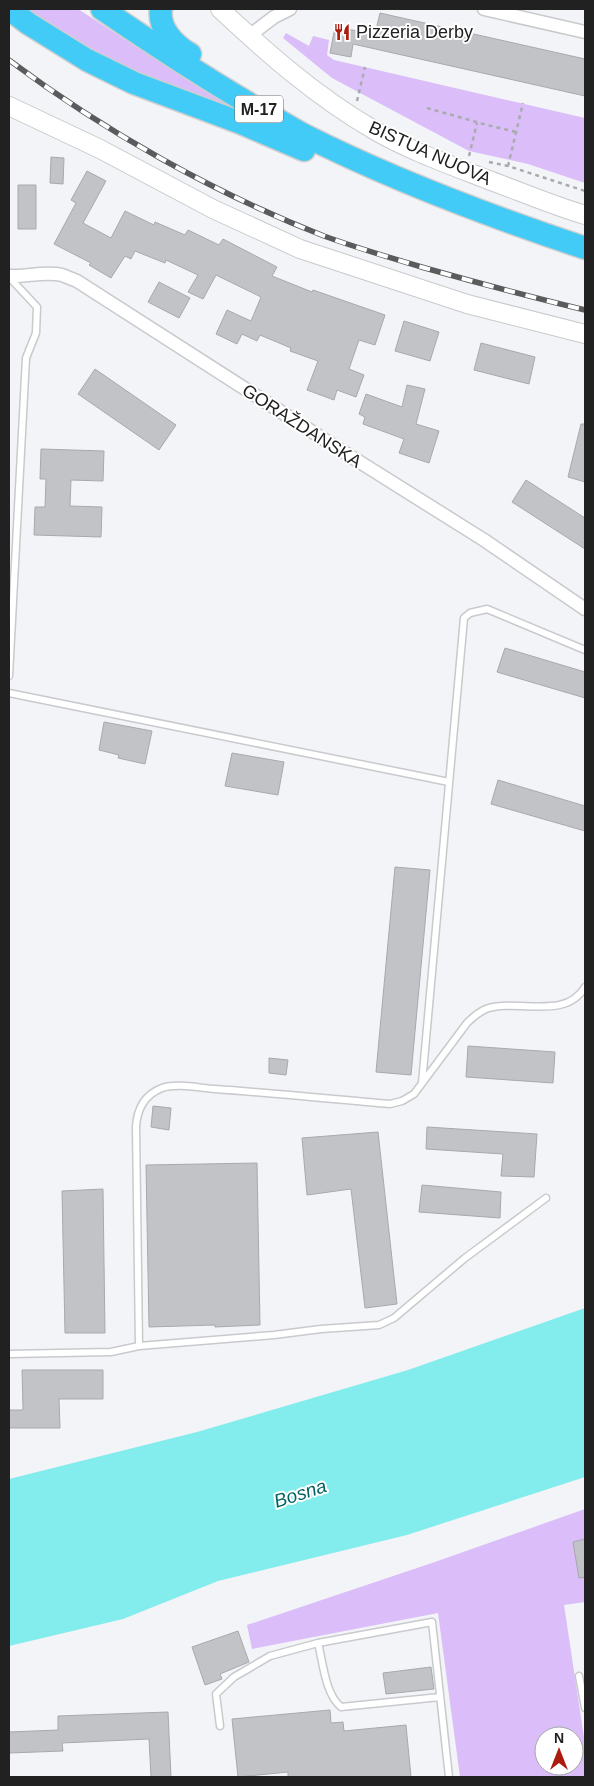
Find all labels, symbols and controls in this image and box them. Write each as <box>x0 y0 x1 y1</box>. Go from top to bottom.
restaurant icon: Pizzeria Derby <box>332 22 352 42</box>
place label: Pizzeria Derby <box>356 22 473 42</box>
road number: M-17 <box>235 96 283 122</box>
street label: BISTUA NUOVA <box>366 117 494 189</box>
street label: GORAŽDANSKA <box>239 380 365 472</box>
water label: Bosna <box>271 1475 329 1512</box>
north arrow <box>534 1726 584 1776</box>
text: N <box>554 1730 564 1746</box>

